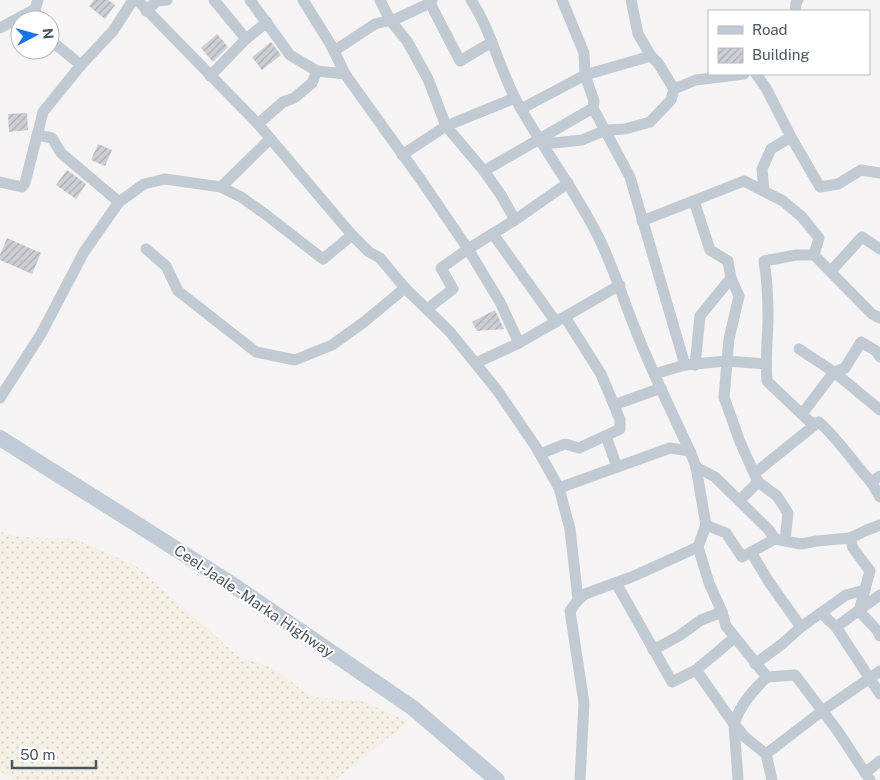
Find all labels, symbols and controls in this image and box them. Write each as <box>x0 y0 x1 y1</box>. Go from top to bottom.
north arrow <box>10 10 60 60</box>
legend <box>708 10 870 75</box>
text: Road <box>752 21 788 38</box>
text: N <box>39 27 56 40</box>
text: Building <box>752 46 810 63</box>
street label: Ceel-Jaale - Marka Highway <box>171 541 337 661</box>
scale bar <box>12 738 96 770</box>
text: 50 m <box>20 746 55 763</box>

